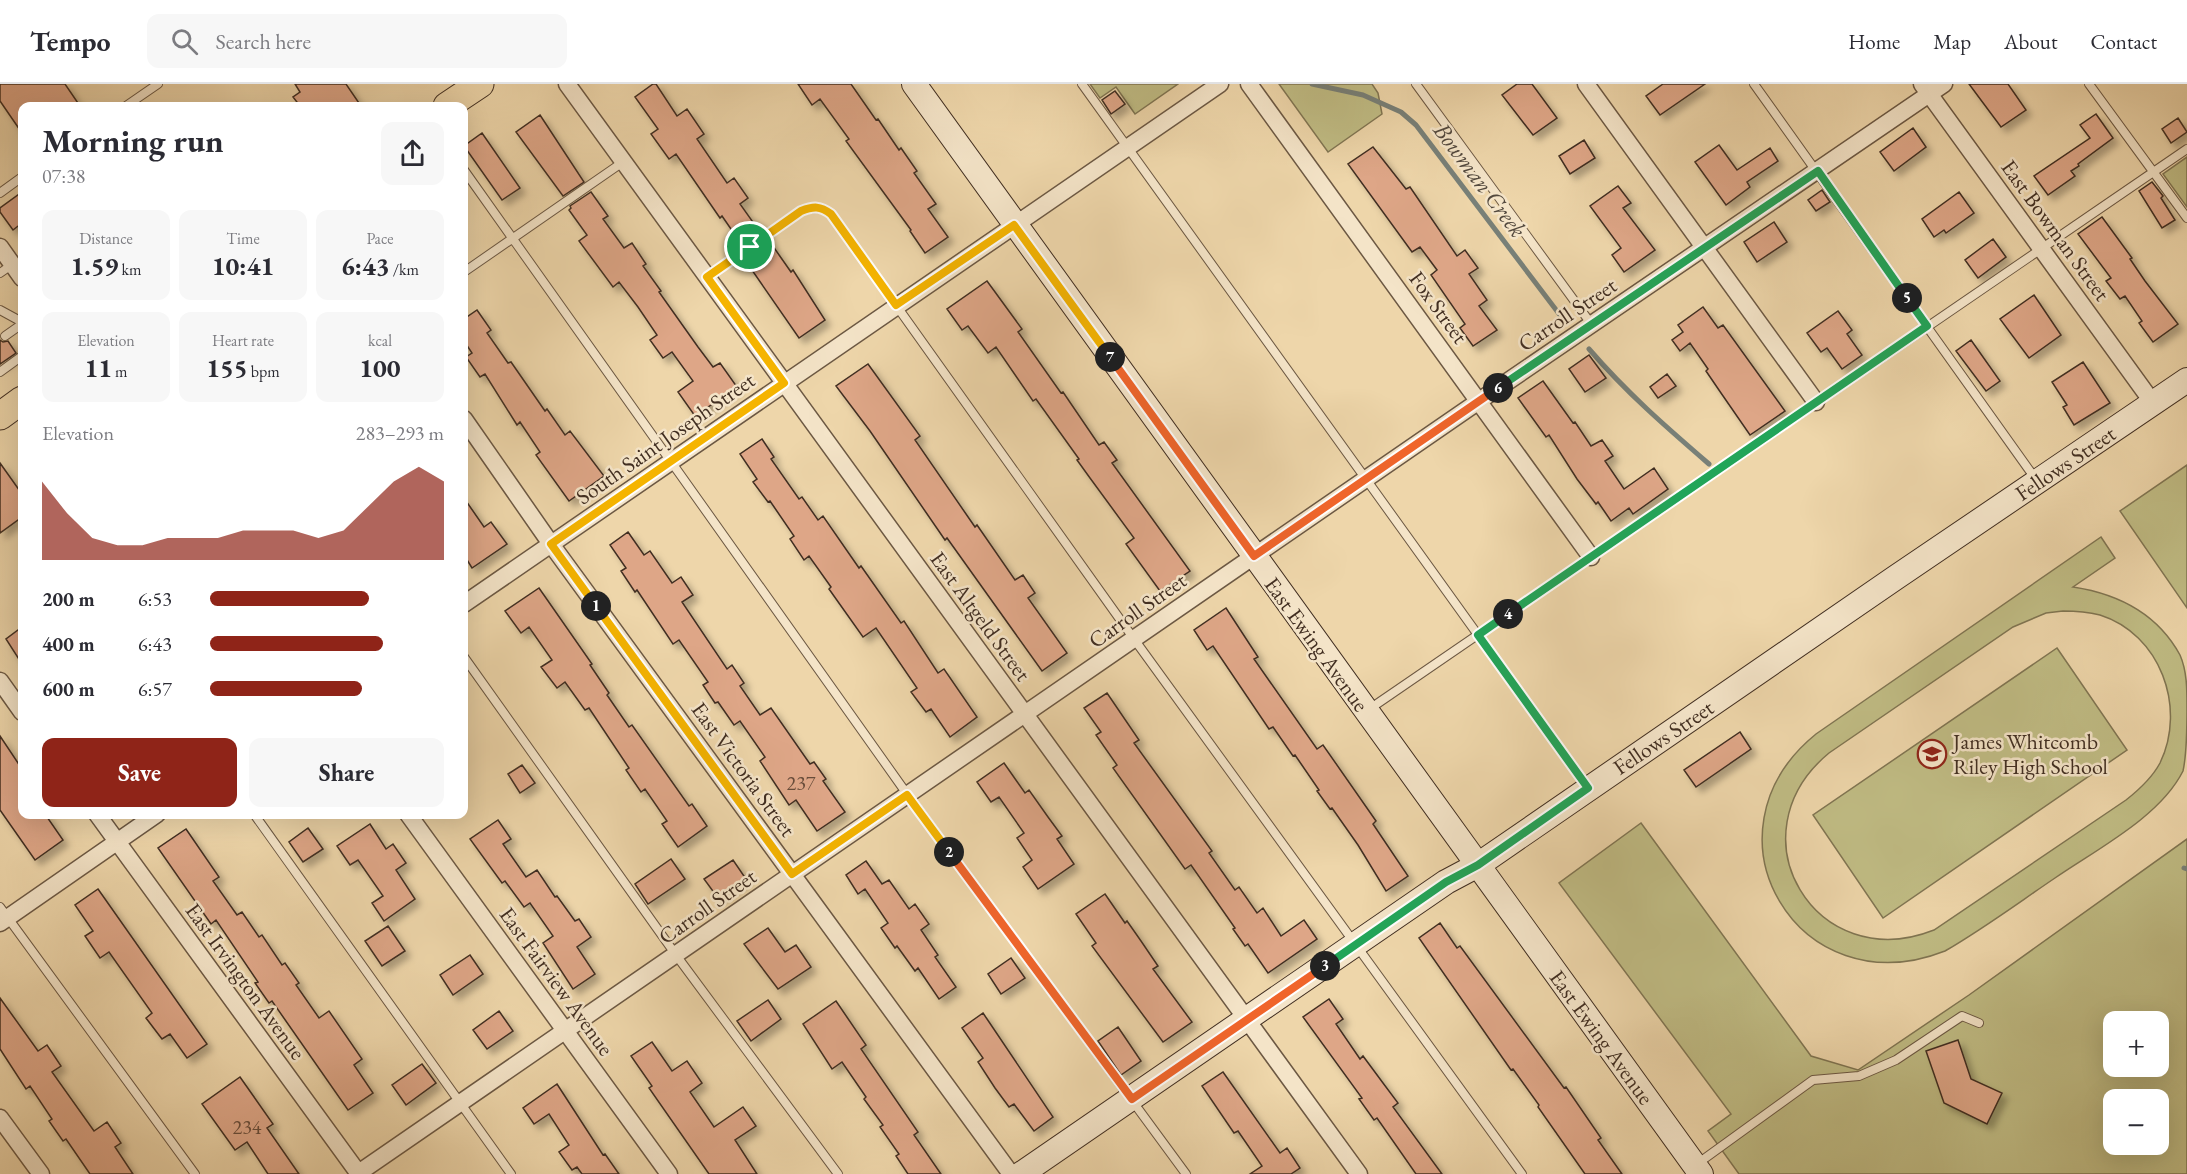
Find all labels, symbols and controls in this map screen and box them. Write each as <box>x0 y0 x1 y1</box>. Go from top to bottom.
search box <box>147 14 567 68</box>
text: Tempo <box>30 23 111 59</box>
icon: search <box>168 25 201 58</box>
text: Search here <box>216 27 311 56</box>
text: Home <box>1848 28 1900 55</box>
text: Map <box>1933 28 1971 55</box>
text: About <box>2004 28 2057 55</box>
text: Contact <box>2090 28 2157 55</box>
water label: Bowman Creek <box>1426 115 1534 244</box>
text: Morning run <box>42 119 224 162</box>
button: share <box>381 122 444 185</box>
street label: East Bowman Street <box>1995 154 2117 307</box>
text: 07:38 <box>42 163 85 189</box>
pin <box>724 221 775 272</box>
text: Distance <box>79 228 133 249</box>
text: Time <box>226 228 260 249</box>
text: Pace <box>367 228 393 249</box>
icon: arrive <box>733 230 766 263</box>
text: 1.59 <box>71 249 118 283</box>
text: 10:41 <box>212 249 274 283</box>
text: 6:43 <box>341 249 390 283</box>
text: km <box>118 259 141 280</box>
text: /km <box>390 259 419 280</box>
street label: Fox Street <box>1402 265 1475 349</box>
street label: Carroll Street <box>1512 271 1622 358</box>
pin: 5 <box>1892 283 1922 313</box>
text: 5 <box>1903 287 1911 308</box>
text: Elevation <box>77 330 135 351</box>
text: Heart rate <box>212 330 274 351</box>
text: kcal <box>368 330 392 351</box>
pin: 7 <box>1095 342 1125 372</box>
text: 7 <box>1106 346 1114 367</box>
text: 11 <box>84 351 112 385</box>
text: 155 <box>206 351 248 385</box>
text: 100 <box>359 351 401 385</box>
text: m <box>112 361 128 382</box>
text: bpm <box>248 361 280 382</box>
street label: South Saint Joseph Street <box>570 366 760 511</box>
pin: 6 <box>1483 373 1513 403</box>
text: 6 <box>1494 377 1502 398</box>
street label: Fellows Street <box>2009 419 2121 508</box>
text: Elevation <box>42 420 114 446</box>
text: 283–293 m <box>356 420 444 446</box>
street label: East Altgeld Street <box>924 546 1038 687</box>
street label: Carroll Street <box>1083 566 1192 655</box>
street label: East Ewing Avenue <box>1258 571 1376 718</box>
text: 200 m <box>42 586 95 612</box>
text: 6:53 <box>138 586 172 612</box>
pin: 1 <box>581 591 611 621</box>
text: 1 <box>592 595 600 616</box>
pin: 4 <box>1493 599 1523 629</box>
text: 4 <box>1504 603 1512 624</box>
text: 400 m <box>42 631 95 657</box>
text: 6:43 <box>138 631 172 657</box>
text: 600 m <box>42 676 95 702</box>
text: 6:57 <box>138 676 172 702</box>
street label: Fellows Street <box>1607 693 1719 782</box>
street label: East Victoria Street <box>685 696 802 843</box>
place label: James Whitcomb Riley High School <box>1951 727 2108 781</box>
button: Save <box>42 738 237 807</box>
button: Share <box>249 738 444 807</box>
school or university icon: James Whitcomb Riley High School <box>1916 738 1948 770</box>
house number: 237 <box>787 770 816 796</box>
pin: 2 <box>934 837 964 867</box>
text: 2 <box>945 841 953 862</box>
street label: Carroll Street <box>653 862 762 951</box>
street label: East Irvington Avenue <box>179 897 313 1066</box>
street label: East Fairview Avenue <box>493 901 621 1062</box>
pin: 3 <box>1310 951 1340 981</box>
text: 3 <box>1321 955 1329 976</box>
street label: East Ewing Avenue <box>1543 964 1661 1111</box>
map controls <box>2103 1011 2169 1155</box>
button: + <box>2103 1011 2169 1077</box>
button: − <box>2103 1089 2169 1155</box>
house number: 234 <box>233 1114 262 1140</box>

